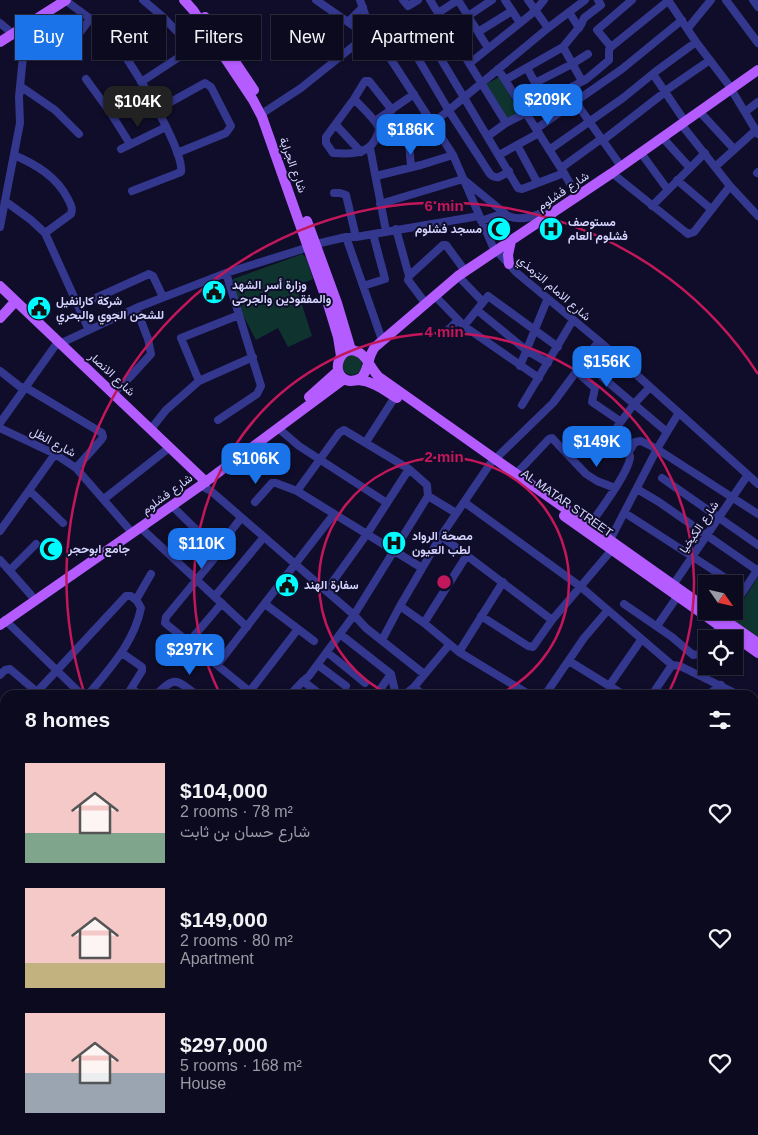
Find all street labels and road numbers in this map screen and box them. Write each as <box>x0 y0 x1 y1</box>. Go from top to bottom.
street label: شارع الجرابة <box>275 135 310 195</box>
street label: شارع فشلوم <box>534 169 593 215</box>
street label: شارع الامام الترمذي <box>513 252 594 326</box>
street label: شارع الانصار <box>84 348 138 400</box>
street label: شارع الظل <box>27 424 78 462</box>
street label: AL MATAR STREET <box>519 466 616 540</box>
street label: شارع فشلوم <box>139 471 196 519</box>
street label: شارع الكيخيا <box>676 498 723 557</box>

